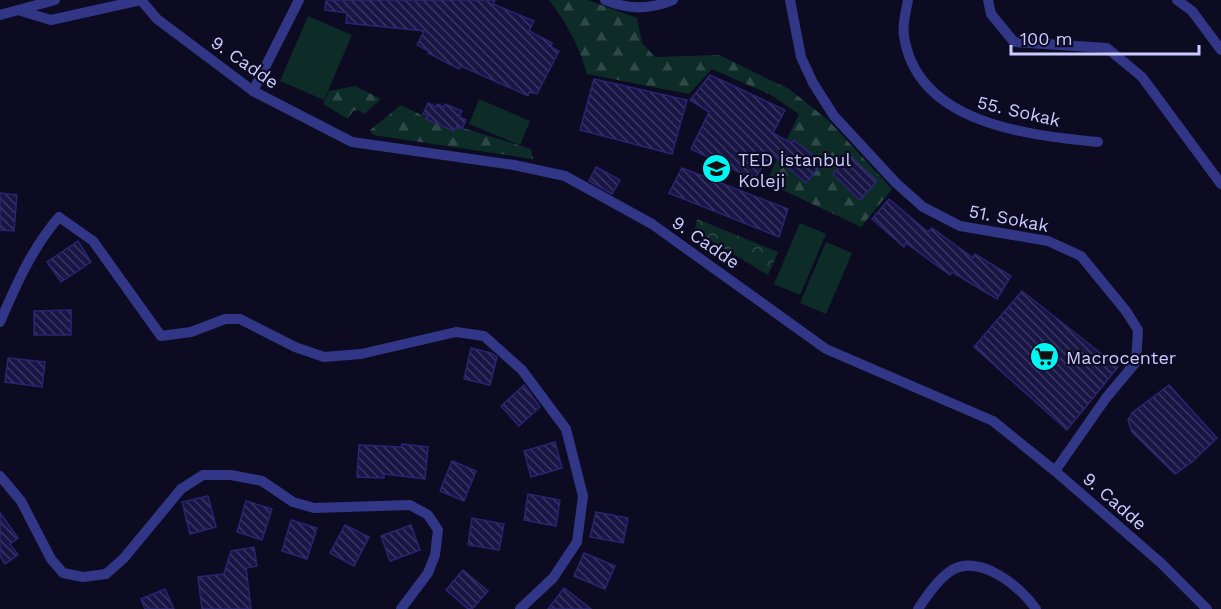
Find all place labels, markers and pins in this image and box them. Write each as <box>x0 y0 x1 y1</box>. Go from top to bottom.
place label: TED İstanbul Koleji <box>738 149 851 191</box>
school or university icon: TED İstanbul Koleji <box>701 153 733 185</box>
supermarket icon: Macrocenter <box>1029 341 1061 373</box>
place label: Macrocenter <box>1066 347 1176 368</box>

